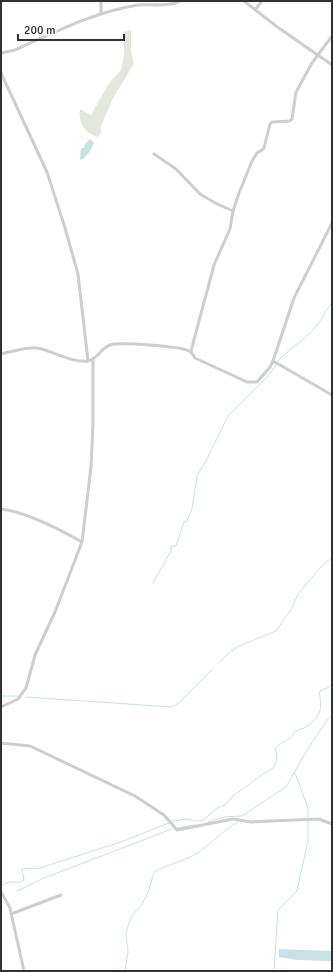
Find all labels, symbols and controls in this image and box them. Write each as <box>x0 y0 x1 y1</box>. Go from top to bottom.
scale bar <box>18 16 124 42</box>
text: 200 m <box>24 23 56 38</box>

